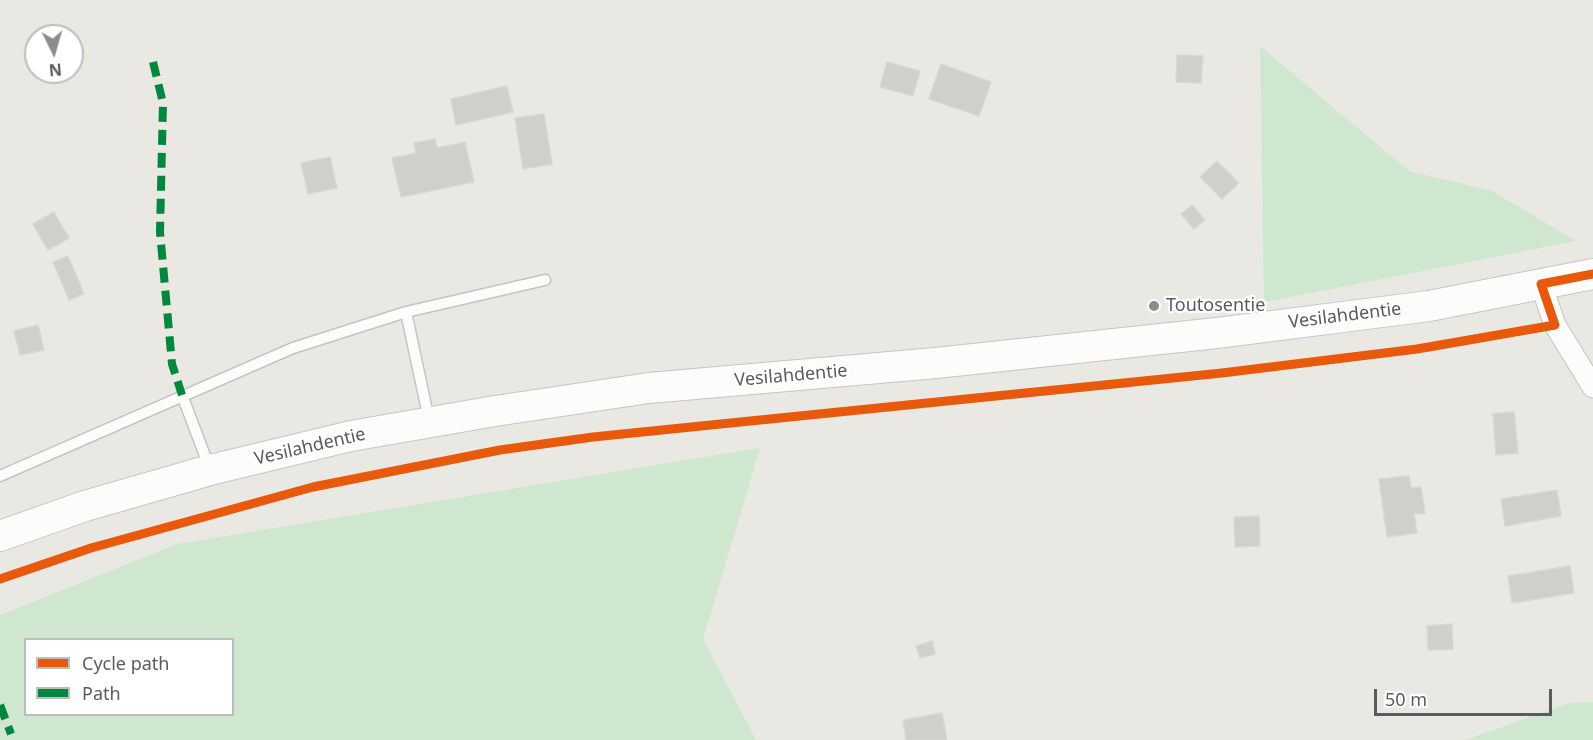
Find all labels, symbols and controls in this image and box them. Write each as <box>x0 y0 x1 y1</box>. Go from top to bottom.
north arrow <box>24 24 84 84</box>
text: N <box>48 58 63 81</box>
place label: Toutosentie <box>1166 295 1265 317</box>
street label: Vesilahdentie <box>1287 298 1403 334</box>
marker: Toutosentie <box>1147 299 1161 313</box>
street label: Vesilahdentie <box>734 360 848 392</box>
street label: Vesilahdentie <box>252 424 368 470</box>
legend <box>24 638 234 716</box>
text: Cycle path <box>82 651 169 675</box>
scale bar <box>1377 677 1556 715</box>
text: Path <box>82 681 121 705</box>
text: 50 m <box>1385 687 1427 711</box>

